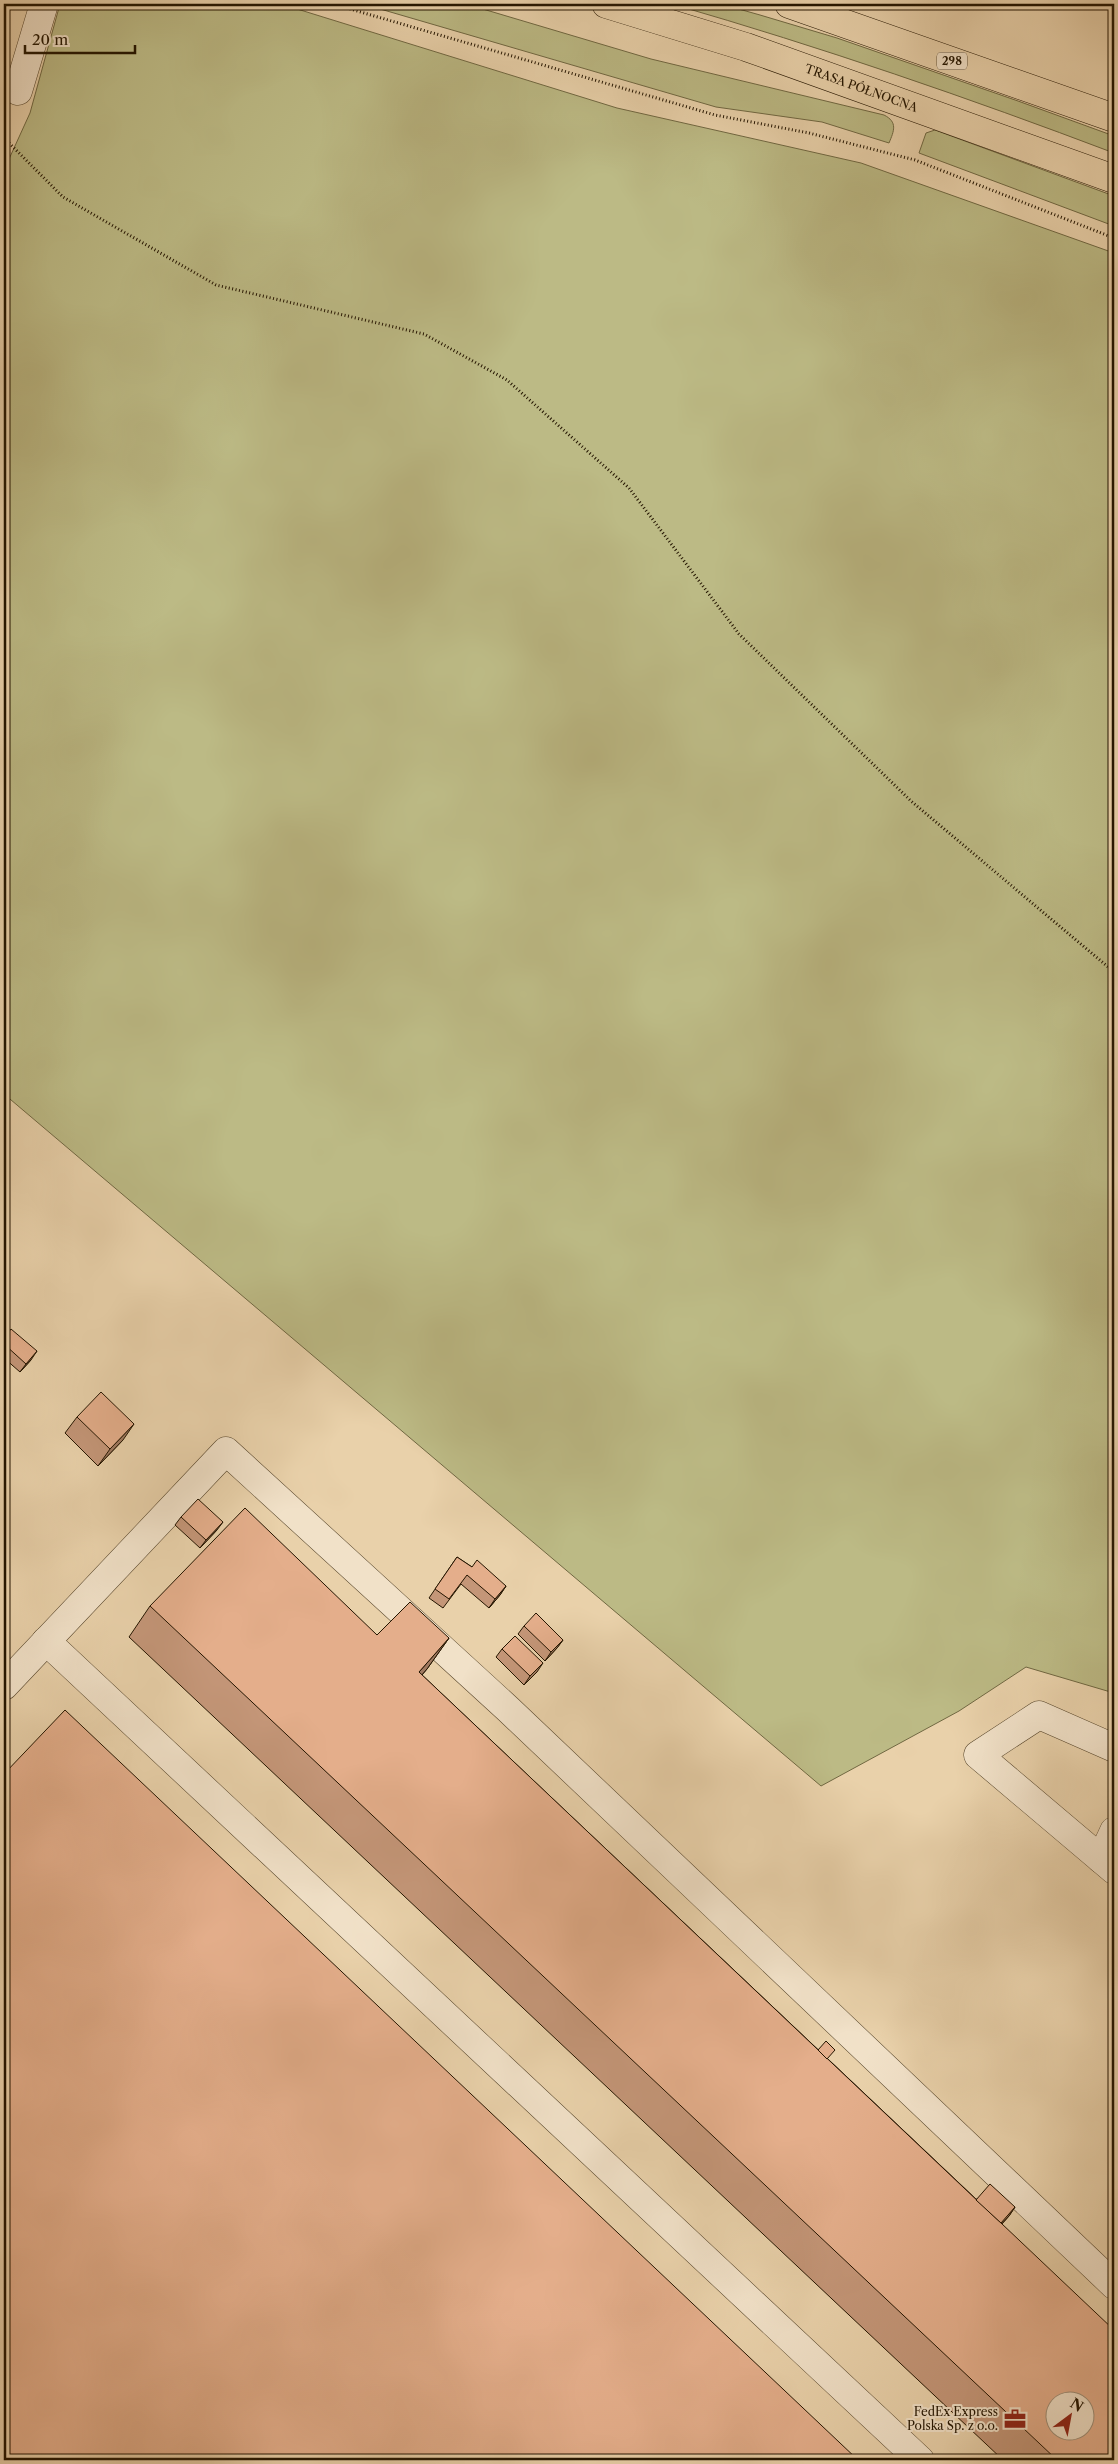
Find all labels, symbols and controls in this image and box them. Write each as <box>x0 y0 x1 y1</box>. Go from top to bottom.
scale bar <box>25 22 135 54</box>
text: 20 m <box>32 30 68 49</box>
road number: 298 <box>937 52 967 70</box>
street label: TRASA PÓŁNOCNA <box>803 61 921 115</box>
north arrow <box>1046 2392 1096 2442</box>
text: N <box>1067 2394 1087 2416</box>
place label: FedEx Express Polska Sp. z o.o. <box>907 2404 998 2433</box>
office icon: FedEx Express Polska Sp. z o.o. <box>1002 2406 1028 2432</box>

